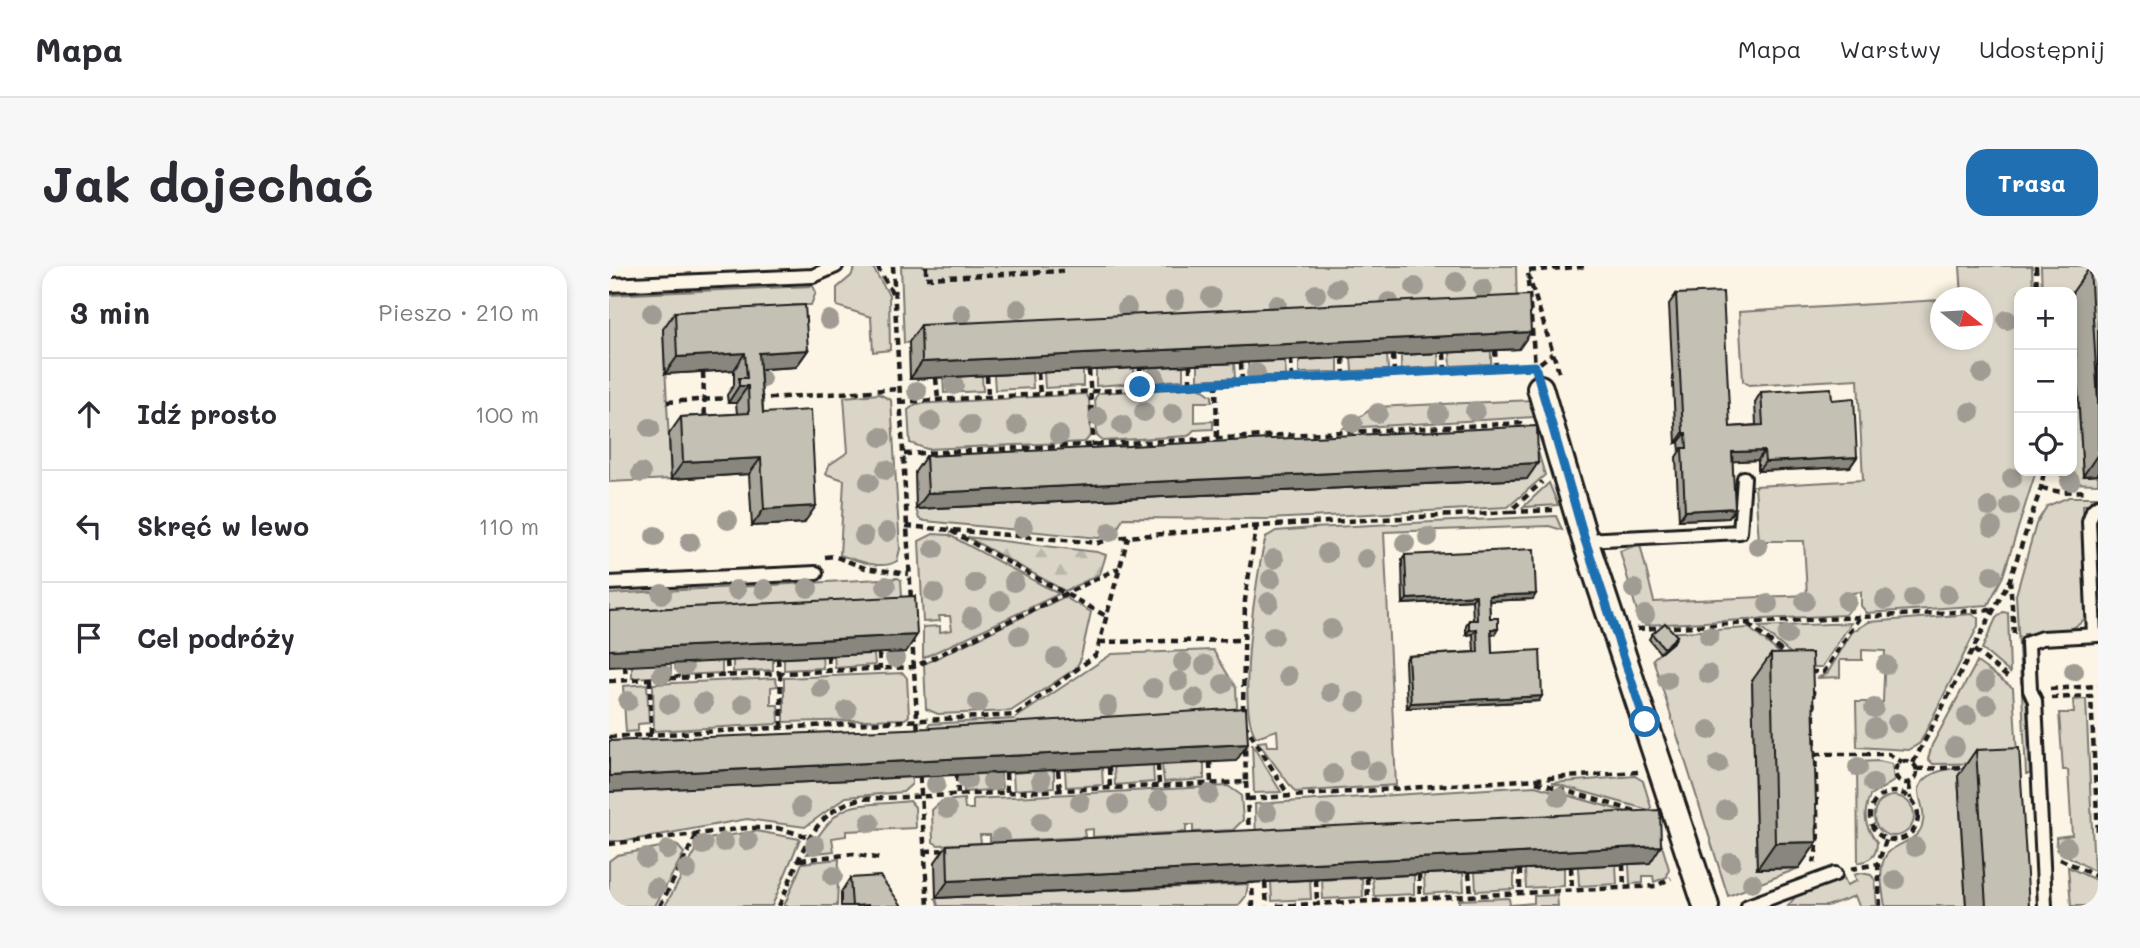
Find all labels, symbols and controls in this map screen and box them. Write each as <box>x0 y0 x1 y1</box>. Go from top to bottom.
text: Mapa <box>35 27 123 70</box>
text: Mapa <box>1738 33 1801 64</box>
text: Warstwy <box>1839 33 1941 64</box>
text: Udostępnij <box>1979 33 2105 64</box>
button: Trasa <box>1966 149 2098 216</box>
text: Jak dojechać <box>42 151 374 214</box>
north arrow <box>1930 287 1993 350</box>
map controls <box>2014 287 2077 476</box>
button: + <box>2014 287 2077 350</box>
text: 3 min <box>70 292 150 332</box>
text: Pieszo · 210 m <box>378 297 539 327</box>
button: − <box>2014 350 2077 413</box>
route end <box>1124 371 1155 402</box>
icon: ahead <box>70 395 108 433</box>
text: Idź prosto <box>137 397 277 431</box>
text: 100 m <box>475 399 539 429</box>
button: locate <box>2014 413 2077 476</box>
icon: left <box>70 507 108 545</box>
text: Skręć w lewo <box>137 509 309 543</box>
text: 110 m <box>479 511 539 541</box>
icon: arrive <box>70 619 108 657</box>
text: Cel podróży <box>137 621 295 655</box>
route start <box>1629 706 1660 737</box>

